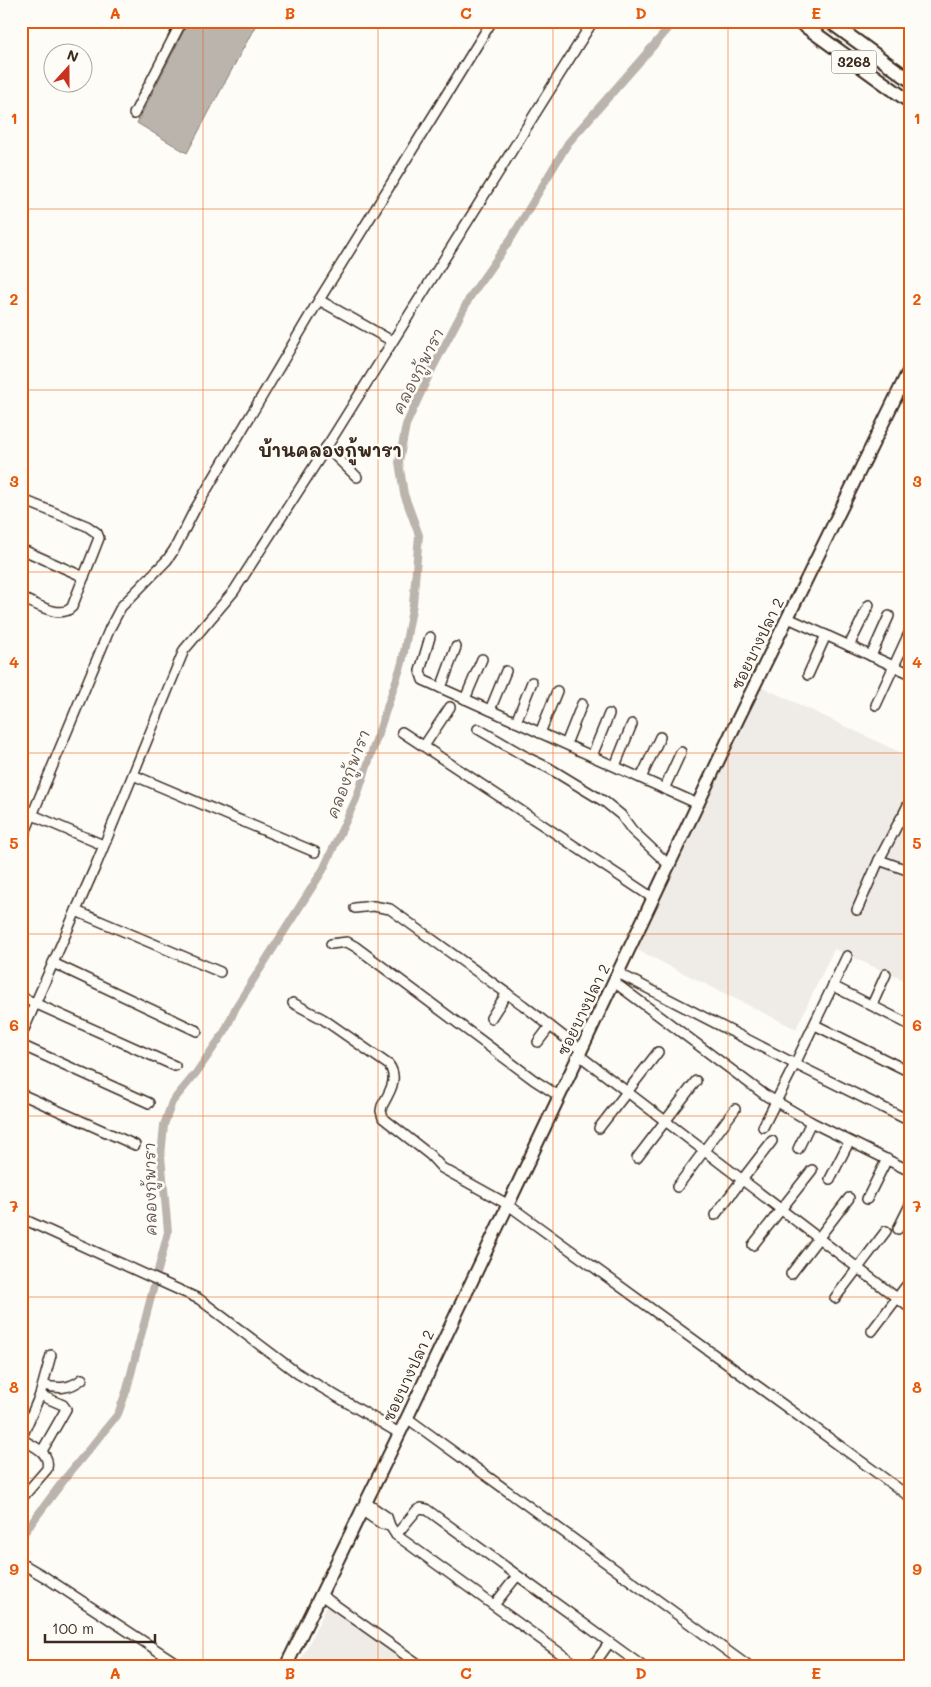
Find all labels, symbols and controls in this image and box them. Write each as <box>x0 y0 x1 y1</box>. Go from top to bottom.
text: A <box>109 2 121 23</box>
text: B <box>285 2 295 23</box>
text: C <box>460 2 472 23</box>
text: D <box>635 2 647 23</box>
text: E <box>811 2 821 23</box>
north arrow <box>42 42 92 92</box>
text: N <box>64 45 81 66</box>
road number: 3268 <box>832 51 876 74</box>
text: 1 <box>10 107 18 128</box>
text: 1 <box>913 107 921 128</box>
text: 2 <box>10 288 19 309</box>
text: 2 <box>913 288 922 309</box>
water label: คลองกู้พารา <box>387 324 451 418</box>
district label: บ้านคลองกู้พารา <box>258 436 402 466</box>
text: 3 <box>9 470 19 491</box>
text: 3 <box>912 470 922 491</box>
street label: ซอยบางปลา 2 <box>726 594 788 693</box>
text: 4 <box>9 651 19 672</box>
text: 4 <box>912 651 922 672</box>
water label: คลองกู้พารา <box>321 727 377 822</box>
text: 5 <box>9 832 19 853</box>
text: 5 <box>912 832 922 853</box>
street label: ซอยบางปลา 2 <box>552 960 614 1059</box>
text: 6 <box>9 1014 19 1035</box>
text: 6 <box>912 1014 922 1035</box>
water label: คลองกู้พารา <box>138 1142 164 1236</box>
text: 7 <box>10 1195 19 1216</box>
text: 7 <box>913 1195 922 1216</box>
street label: ซอยบางปลา 2 <box>378 1326 438 1425</box>
text: 8 <box>9 1376 19 1397</box>
text: 8 <box>912 1376 922 1397</box>
text: 9 <box>9 1558 19 1579</box>
text: 9 <box>912 1558 922 1579</box>
scale bar <box>45 1612 155 1644</box>
text: 100 m <box>52 1618 94 1638</box>
text: A <box>109 1662 121 1683</box>
text: B <box>285 1662 295 1683</box>
text: C <box>460 1662 472 1683</box>
text: D <box>635 1662 647 1683</box>
text: E <box>811 1662 821 1683</box>

